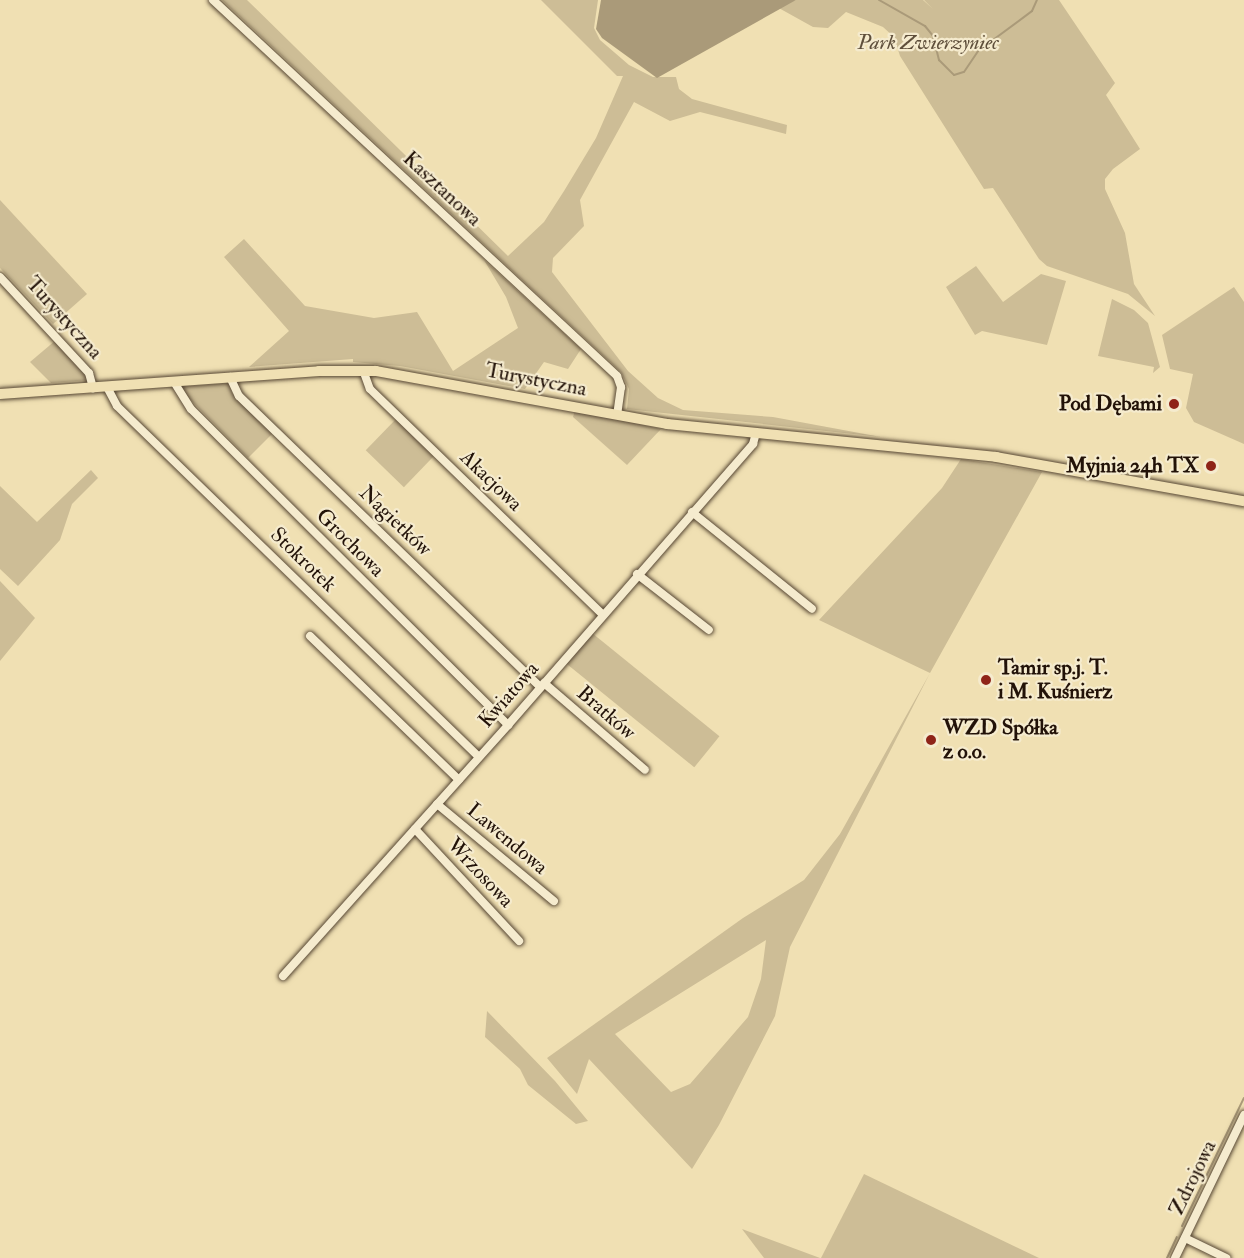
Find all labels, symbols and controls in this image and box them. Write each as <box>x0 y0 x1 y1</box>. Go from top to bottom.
park label: Park Zwierzyniec <box>857 30 999 56</box>
street label: Kasztanowa <box>397 146 487 232</box>
street label: Turystyczna <box>20 271 108 365</box>
street label: Turystyczna <box>483 358 589 402</box>
place label: Pod Dębami <box>1059 391 1162 417</box>
marker: Pod Dębami <box>1167 397 1181 411</box>
street label: Akacjowa <box>455 445 527 517</box>
place label: Myjnia 24h TX <box>1066 453 1199 479</box>
marker: Myjnia 24h TX <box>1204 459 1218 473</box>
street label: Nagietków <box>354 480 436 562</box>
street label: Grochowa <box>311 504 389 582</box>
street label: Stokrotek <box>265 522 341 598</box>
place label: Tamir sp.j. T. i M. Kuśnierz <box>998 655 1112 705</box>
street label: Kwiatowa <box>473 657 545 733</box>
marker: Tamir sp.j. T. i M. Kuśnierz <box>979 673 993 687</box>
street label: Bratków <box>571 681 641 745</box>
place label: WZD Spółka z o.o. <box>943 715 1058 765</box>
marker: WZD Spółka z o.o. <box>924 733 938 747</box>
street label: Lawendowa <box>461 798 553 880</box>
street label: Wrzosowa <box>441 833 519 913</box>
street label: Zdrojowa <box>1164 1136 1222 1220</box>

